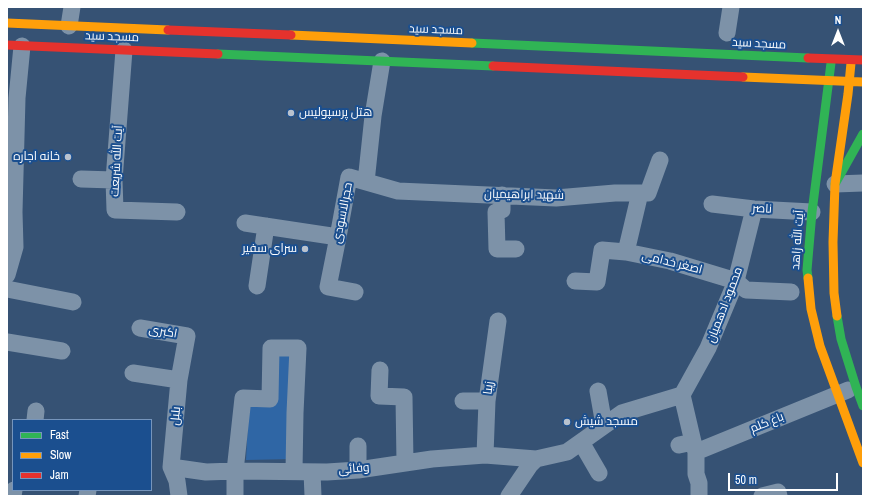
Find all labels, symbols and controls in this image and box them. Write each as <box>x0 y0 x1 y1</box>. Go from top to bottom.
north arrow <box>818 12 858 52</box>
text: N <box>835 13 841 27</box>
street label: مسجد سید <box>409 22 463 38</box>
street label: مسجد سید <box>85 29 139 45</box>
street label: مسجد سید <box>732 35 786 53</box>
place label: هتل پرسپولیس <box>299 106 372 120</box>
marker: هتل پرسپولیس <box>286 108 296 118</box>
street label: آیت الله شریعت <box>108 125 126 197</box>
place label: خانه اجاره <box>13 150 60 164</box>
marker: خانه اجاره <box>63 152 73 162</box>
street label: حجرالاسودی <box>330 181 356 245</box>
street label: شهید ابراهیمیان <box>484 187 564 203</box>
street label: ناصر <box>752 201 772 217</box>
street label: آیت الله زاهد <box>789 210 807 270</box>
place label: سرای سفیر <box>242 242 297 256</box>
marker: سرای سفیر <box>300 244 310 254</box>
street label: اصغر خدامی <box>640 249 704 277</box>
street label: محمود ادهمیان <box>704 265 746 345</box>
street label: اکبری <box>148 322 178 342</box>
street label: زیبا <box>481 380 497 396</box>
street label: بلبل <box>168 406 184 426</box>
street label: باغ کلم <box>748 410 786 436</box>
place label: مسجد شیش <box>575 415 638 429</box>
marker: مسجد شیش <box>562 417 572 427</box>
legend <box>12 419 152 491</box>
text: Fast <box>50 427 69 443</box>
text: Slow <box>50 447 71 463</box>
street label: وفائی <box>338 460 370 478</box>
scale bar <box>730 465 840 491</box>
text: Jam <box>50 467 69 483</box>
text: 50 m <box>735 472 757 488</box>

